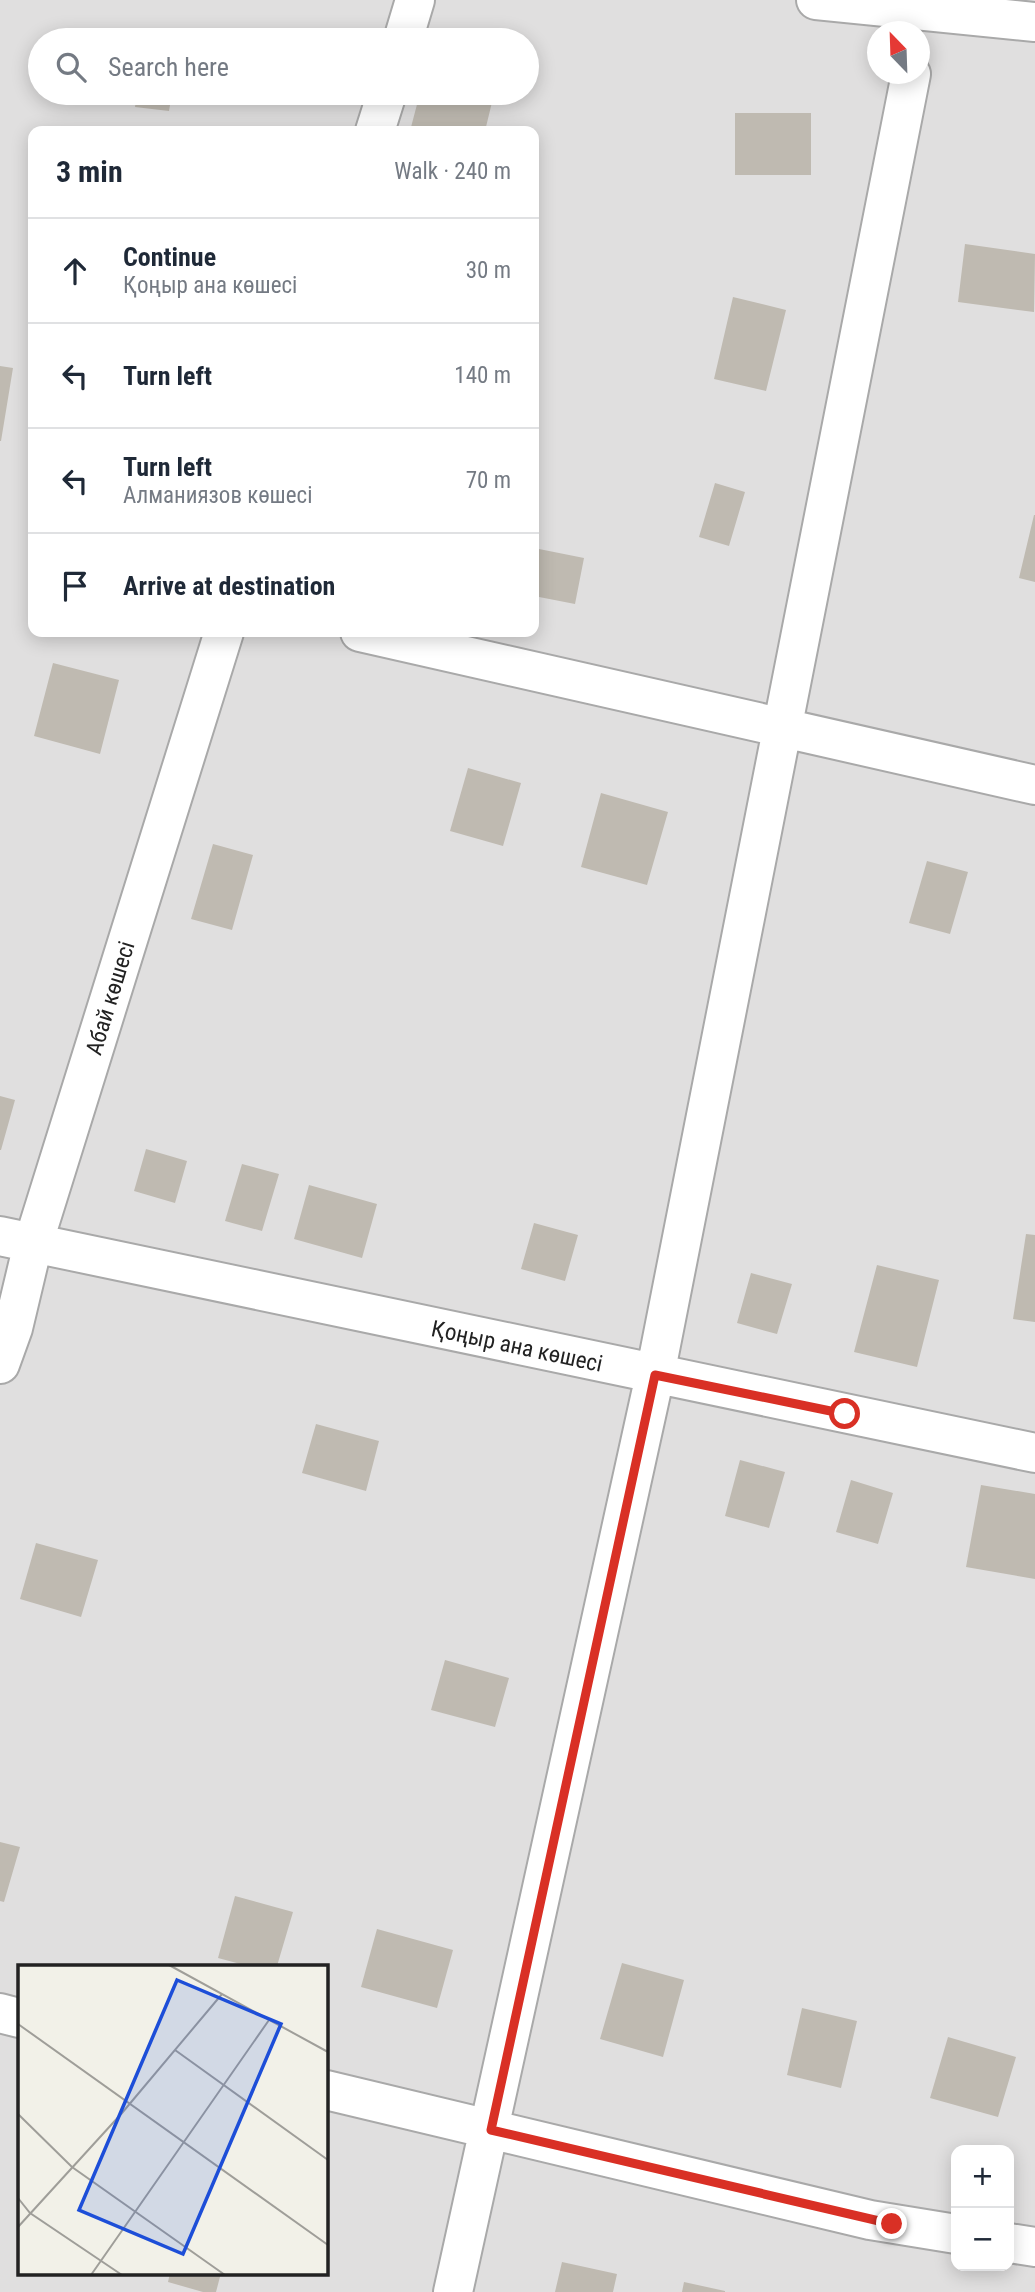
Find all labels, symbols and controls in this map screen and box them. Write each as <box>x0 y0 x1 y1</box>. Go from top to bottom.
north arrow <box>867 21 930 84</box>
search box <box>28 28 539 105</box>
icon: search <box>52 48 90 86</box>
text: Search here <box>108 52 229 82</box>
text: 3 min <box>56 154 123 189</box>
text: Walk · 240 m <box>394 158 511 185</box>
text: Continue <box>123 242 216 272</box>
icon: ahead <box>56 252 94 290</box>
text: 30 m <box>466 257 511 284</box>
text: Қоңыр ана көшесі <box>123 272 297 299</box>
icon: left <box>56 357 94 395</box>
text: Turn left <box>123 361 212 391</box>
text: 140 m <box>454 362 511 389</box>
text: Turn left <box>123 452 212 482</box>
icon: left <box>56 462 94 500</box>
text: 70 m <box>466 467 511 494</box>
text: Алманиязов көшесі <box>123 482 312 509</box>
icon: arrive <box>56 567 94 605</box>
text: Arrive at destination <box>123 571 335 601</box>
street label: Абай көшесі <box>80 938 141 1058</box>
street label: Қоңыр ана көшесі <box>429 1315 605 1378</box>
route start <box>829 1398 860 1429</box>
inset map <box>18 1965 327 2274</box>
map controls <box>951 2145 1014 2271</box>
button: + <box>951 2145 1014 2208</box>
route end <box>876 2208 907 2239</box>
button: − <box>951 2208 1014 2271</box>

